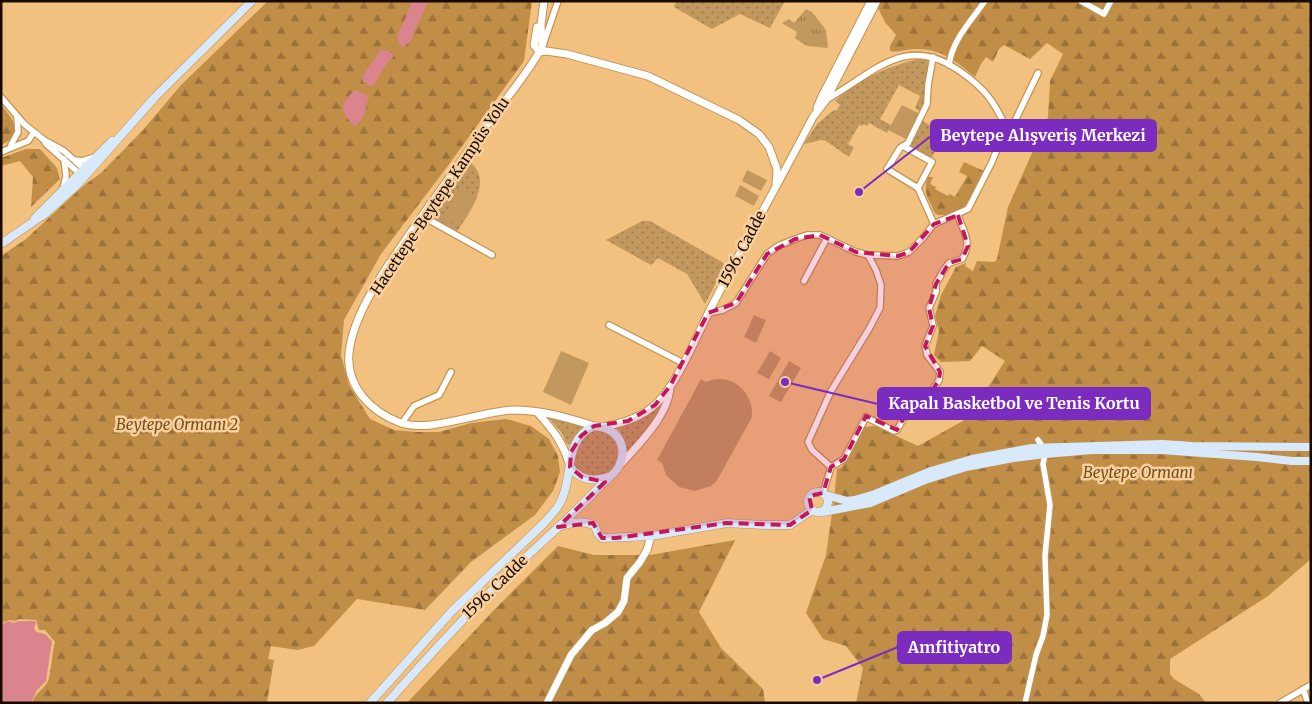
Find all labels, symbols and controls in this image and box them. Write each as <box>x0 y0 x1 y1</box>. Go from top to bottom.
street label: Hacettepe-Beytepe Kampüs Yolu <box>366 93 513 298</box>
callout: Beytepe Alışveriş Merkezi <box>931 120 1156 151</box>
text: Beytepe Alışveriş Merkezi <box>940 125 1146 145</box>
street label: 1596. Cadde <box>713 207 770 290</box>
callout: Kapalı Basketbol ve Tenis Kortu <box>878 388 1150 419</box>
text: Kapalı Basketbol ve Tenis Kortu <box>888 393 1140 413</box>
park label: Beytepe Ormanı 2 <box>116 415 238 434</box>
park label: Beytepe Ormanı <box>1083 463 1193 482</box>
street label: 1596. Cadde <box>458 551 532 623</box>
callout: Amfitiyatro <box>898 632 1011 663</box>
text: Amfitiyatro <box>907 637 1001 657</box>

